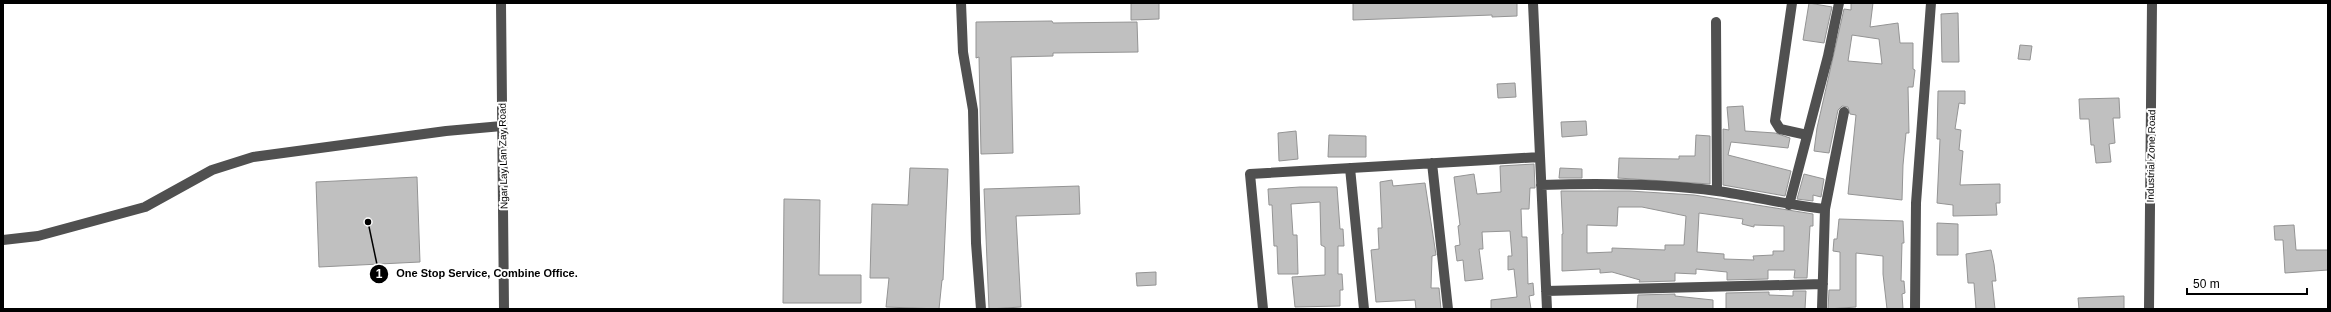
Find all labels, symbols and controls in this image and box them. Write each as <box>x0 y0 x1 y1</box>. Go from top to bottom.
street label: Ngar Lay Lan Zay Road <box>497 103 509 209</box>
street label: Industrial Zone Road <box>2145 109 2157 203</box>
callout: One Stop Service, Combine Office. <box>369 262 586 285</box>
text: 1 <box>376 267 383 281</box>
text: One Stop Service, Combine Office. <box>396 267 578 279</box>
scale bar <box>2187 270 2307 296</box>
text: 50 m <box>2193 277 2220 291</box>

